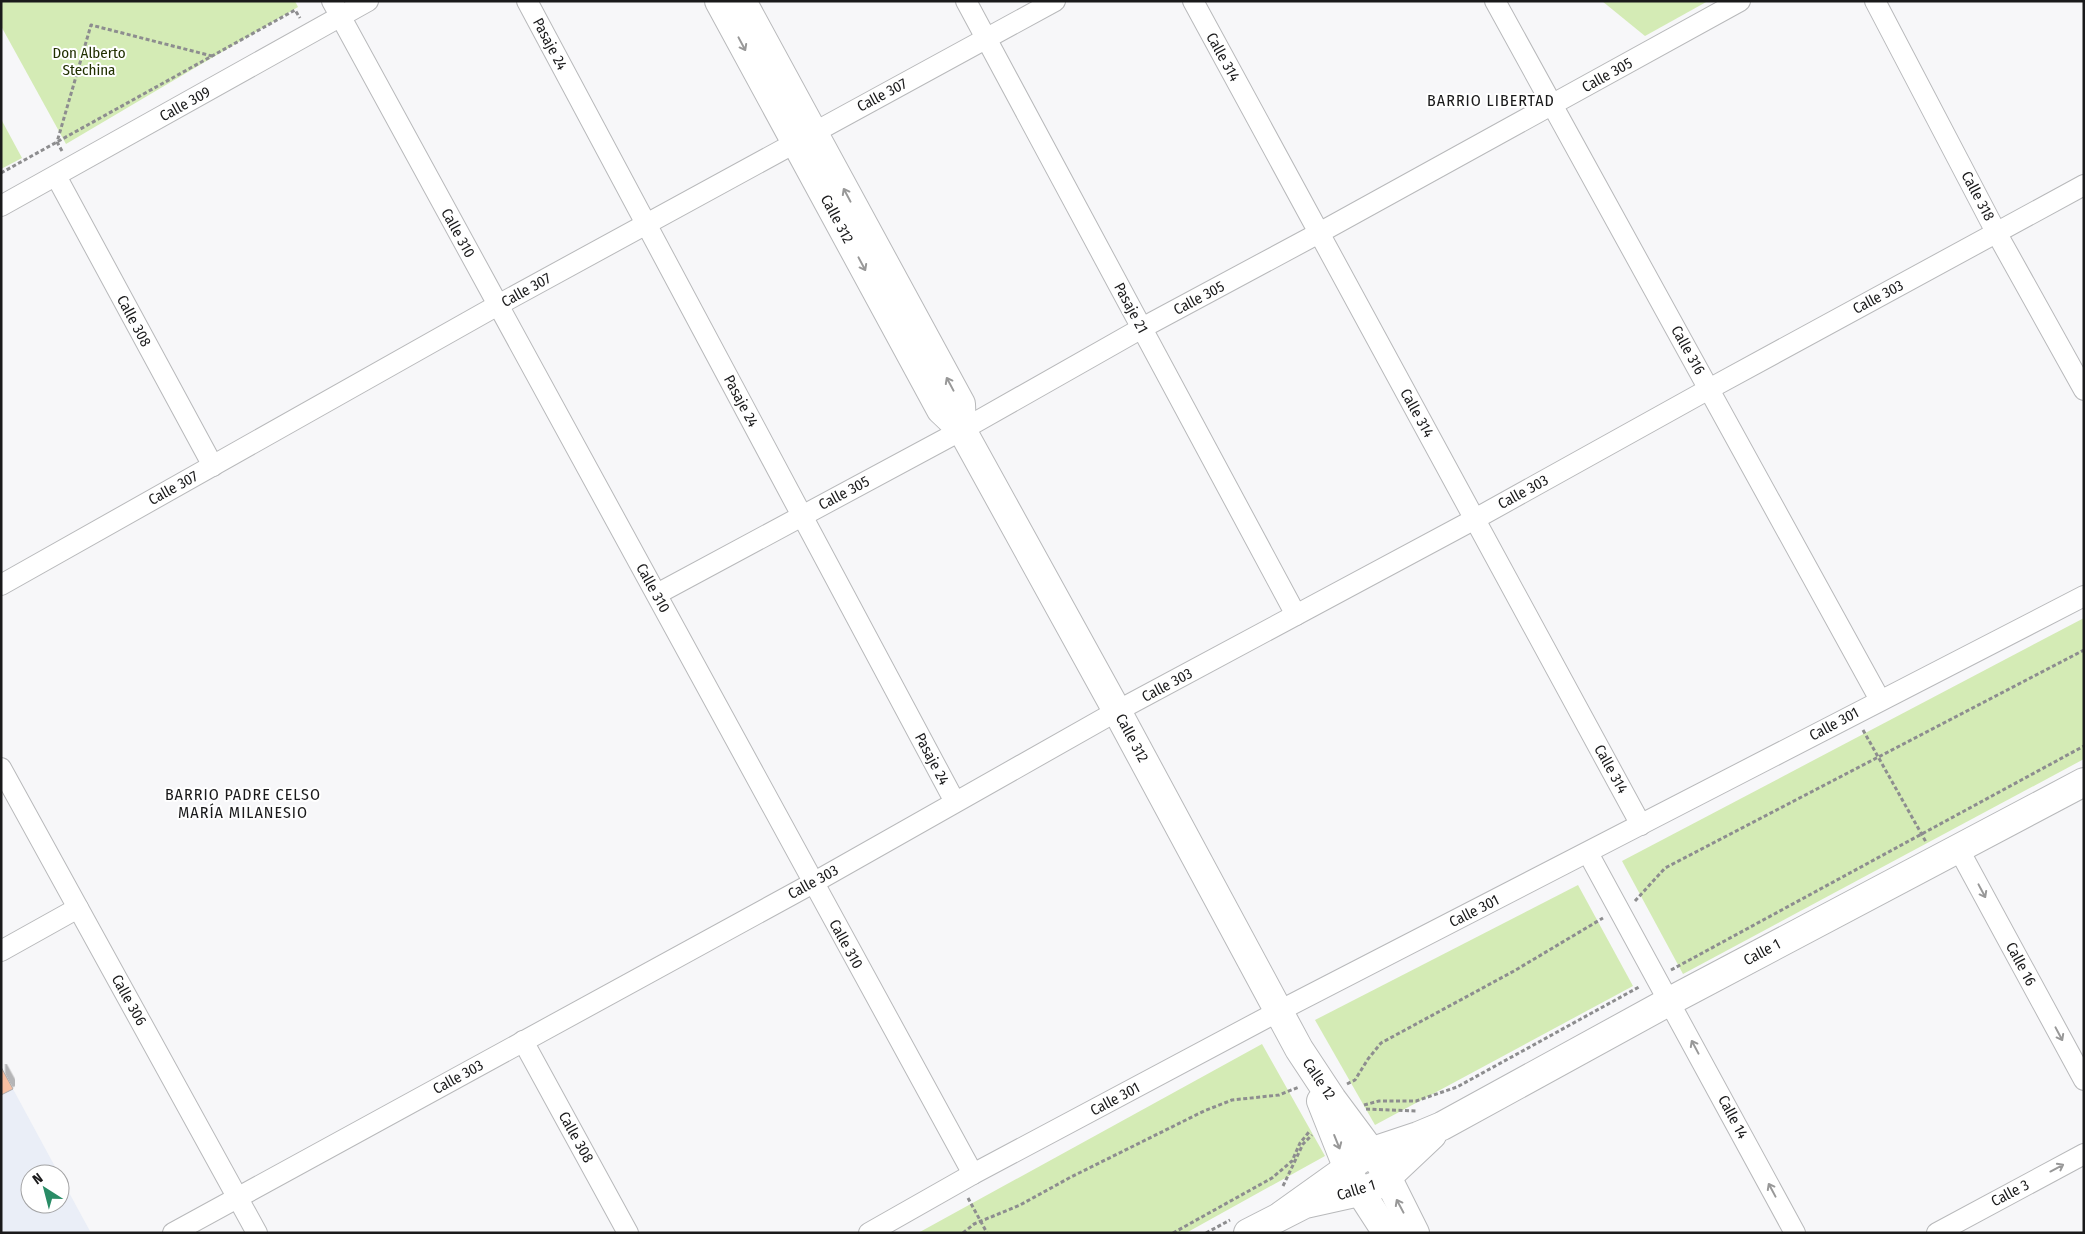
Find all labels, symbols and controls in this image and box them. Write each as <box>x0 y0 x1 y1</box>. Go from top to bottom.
street label: Pasaje 24 <box>529 15 571 73</box>
street label: Calle 314 <box>1202 29 1244 85</box>
one-way arrow <box>738 36 748 51</box>
park label: Don Alberto Stechina <box>52 44 126 79</box>
street label: Calle 305 <box>1579 54 1635 96</box>
street label: Calle 307 <box>854 74 910 116</box>
street label: Calle 309 <box>156 83 214 125</box>
district label: BARRIO LIBERTAD <box>1427 91 1555 110</box>
street label: Calle 318 <box>1958 168 1998 224</box>
one-way arrow <box>842 188 851 203</box>
street label: Calle 312 <box>817 192 857 247</box>
street label: Calle 310 <box>437 205 479 261</box>
one-way arrow <box>857 256 867 271</box>
street label: Calle 307 <box>498 269 554 311</box>
street label: Calle 303 <box>1850 276 1907 318</box>
street label: Calle 305 <box>1171 277 1228 319</box>
street label: Pasaje 21 <box>1110 280 1152 336</box>
street label: Calle 308 <box>113 292 155 350</box>
street label: Calle 316 <box>1667 322 1709 378</box>
street label: Pasaje 24 <box>720 372 762 430</box>
one-way arrow <box>945 377 954 392</box>
street label: Calle 314 <box>1396 385 1438 441</box>
street label: Calle 307 <box>145 467 201 509</box>
street label: Calle 303 <box>1495 471 1551 513</box>
street label: Calle 305 <box>816 472 873 514</box>
street label: Calle 310 <box>632 560 674 616</box>
street label: Calle 303 <box>1139 664 1196 706</box>
street label: Calle 301 <box>1806 703 1862 745</box>
street label: Calle 312 <box>1112 711 1152 766</box>
street label: Pasaje 24 <box>911 730 953 788</box>
street label: Calle 314 <box>1590 741 1632 797</box>
district label: BARRIO PADRE CELSO MARÍA MILANESIO <box>165 785 321 822</box>
street label: Calle 303 <box>785 861 841 903</box>
one-way arrow <box>1977 883 1987 898</box>
street label: Calle 301 <box>1446 891 1502 931</box>
street label: Calle 310 <box>825 916 867 972</box>
street label: Calle 1 <box>1740 935 1784 969</box>
street label: Calle 16 <box>2002 939 2040 989</box>
street label: Calle 306 <box>108 971 150 1029</box>
one-way arrow <box>2055 1026 2064 1041</box>
one-way arrow <box>1690 1039 1700 1054</box>
street label: Calle 12 <box>1299 1055 1340 1103</box>
street label: Calle 303 <box>430 1056 486 1098</box>
street label: Calle 301 <box>1087 1078 1143 1120</box>
street label: Calle 14 <box>1714 1092 1752 1142</box>
street label: Calle 308 <box>555 1108 597 1166</box>
one-way arrow <box>1333 1134 1343 1149</box>
one-way arrow <box>2049 1163 2064 1172</box>
north arrow <box>20 1164 70 1214</box>
text: N <box>29 1170 46 1188</box>
street label: Calle 1 <box>1335 1176 1377 1204</box>
street label: Calle 3 <box>1988 1176 2032 1210</box>
one-way arrow <box>1767 1183 1776 1198</box>
one-way arrow <box>1395 1198 1405 1213</box>

